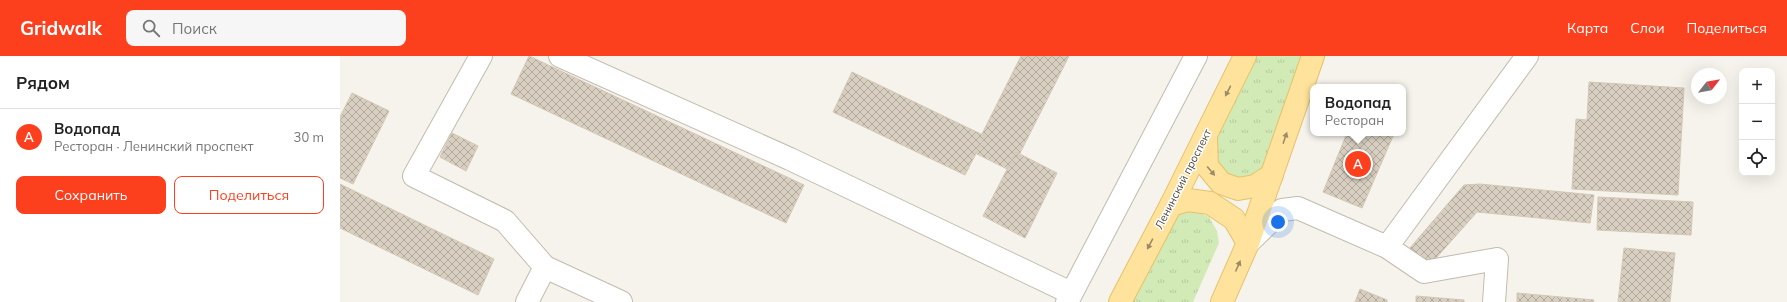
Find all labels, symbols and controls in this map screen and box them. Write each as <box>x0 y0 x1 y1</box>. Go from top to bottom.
search box <box>126 10 406 46</box>
text: Gridwalk <box>20 16 102 40</box>
icon: search <box>140 17 162 39</box>
text: Поиск <box>172 19 217 38</box>
text: Карта <box>1567 19 1608 37</box>
text: Слои <box>1630 19 1665 37</box>
text: Поделиться <box>1687 19 1767 37</box>
north arrow <box>1691 68 1727 104</box>
map controls <box>1739 68 1775 176</box>
button: + <box>1739 68 1775 104</box>
text: Рядом <box>16 72 70 93</box>
popup <box>1310 84 1406 136</box>
one-way arrow <box>1224 85 1231 97</box>
text: Водопад <box>1325 93 1391 112</box>
button: − <box>1739 104 1775 140</box>
text: Ресторан <box>1325 112 1384 128</box>
text: Водопад <box>54 119 120 138</box>
street label: Ленинский проспект <box>1152 127 1214 231</box>
text: A <box>24 129 34 145</box>
text: 30 m <box>294 129 324 145</box>
one-way arrow <box>1282 132 1288 144</box>
text: Ресторан · Ленинский проспект <box>54 138 253 154</box>
button: locate <box>1739 140 1775 176</box>
pin: A <box>1345 149 1371 179</box>
one-way arrow <box>1207 166 1216 177</box>
button: Сохранить <box>16 176 166 214</box>
button: Поделиться <box>174 176 324 214</box>
your location <box>1268 212 1288 232</box>
one-way arrow <box>1147 238 1154 250</box>
one-way arrow <box>1235 261 1241 272</box>

